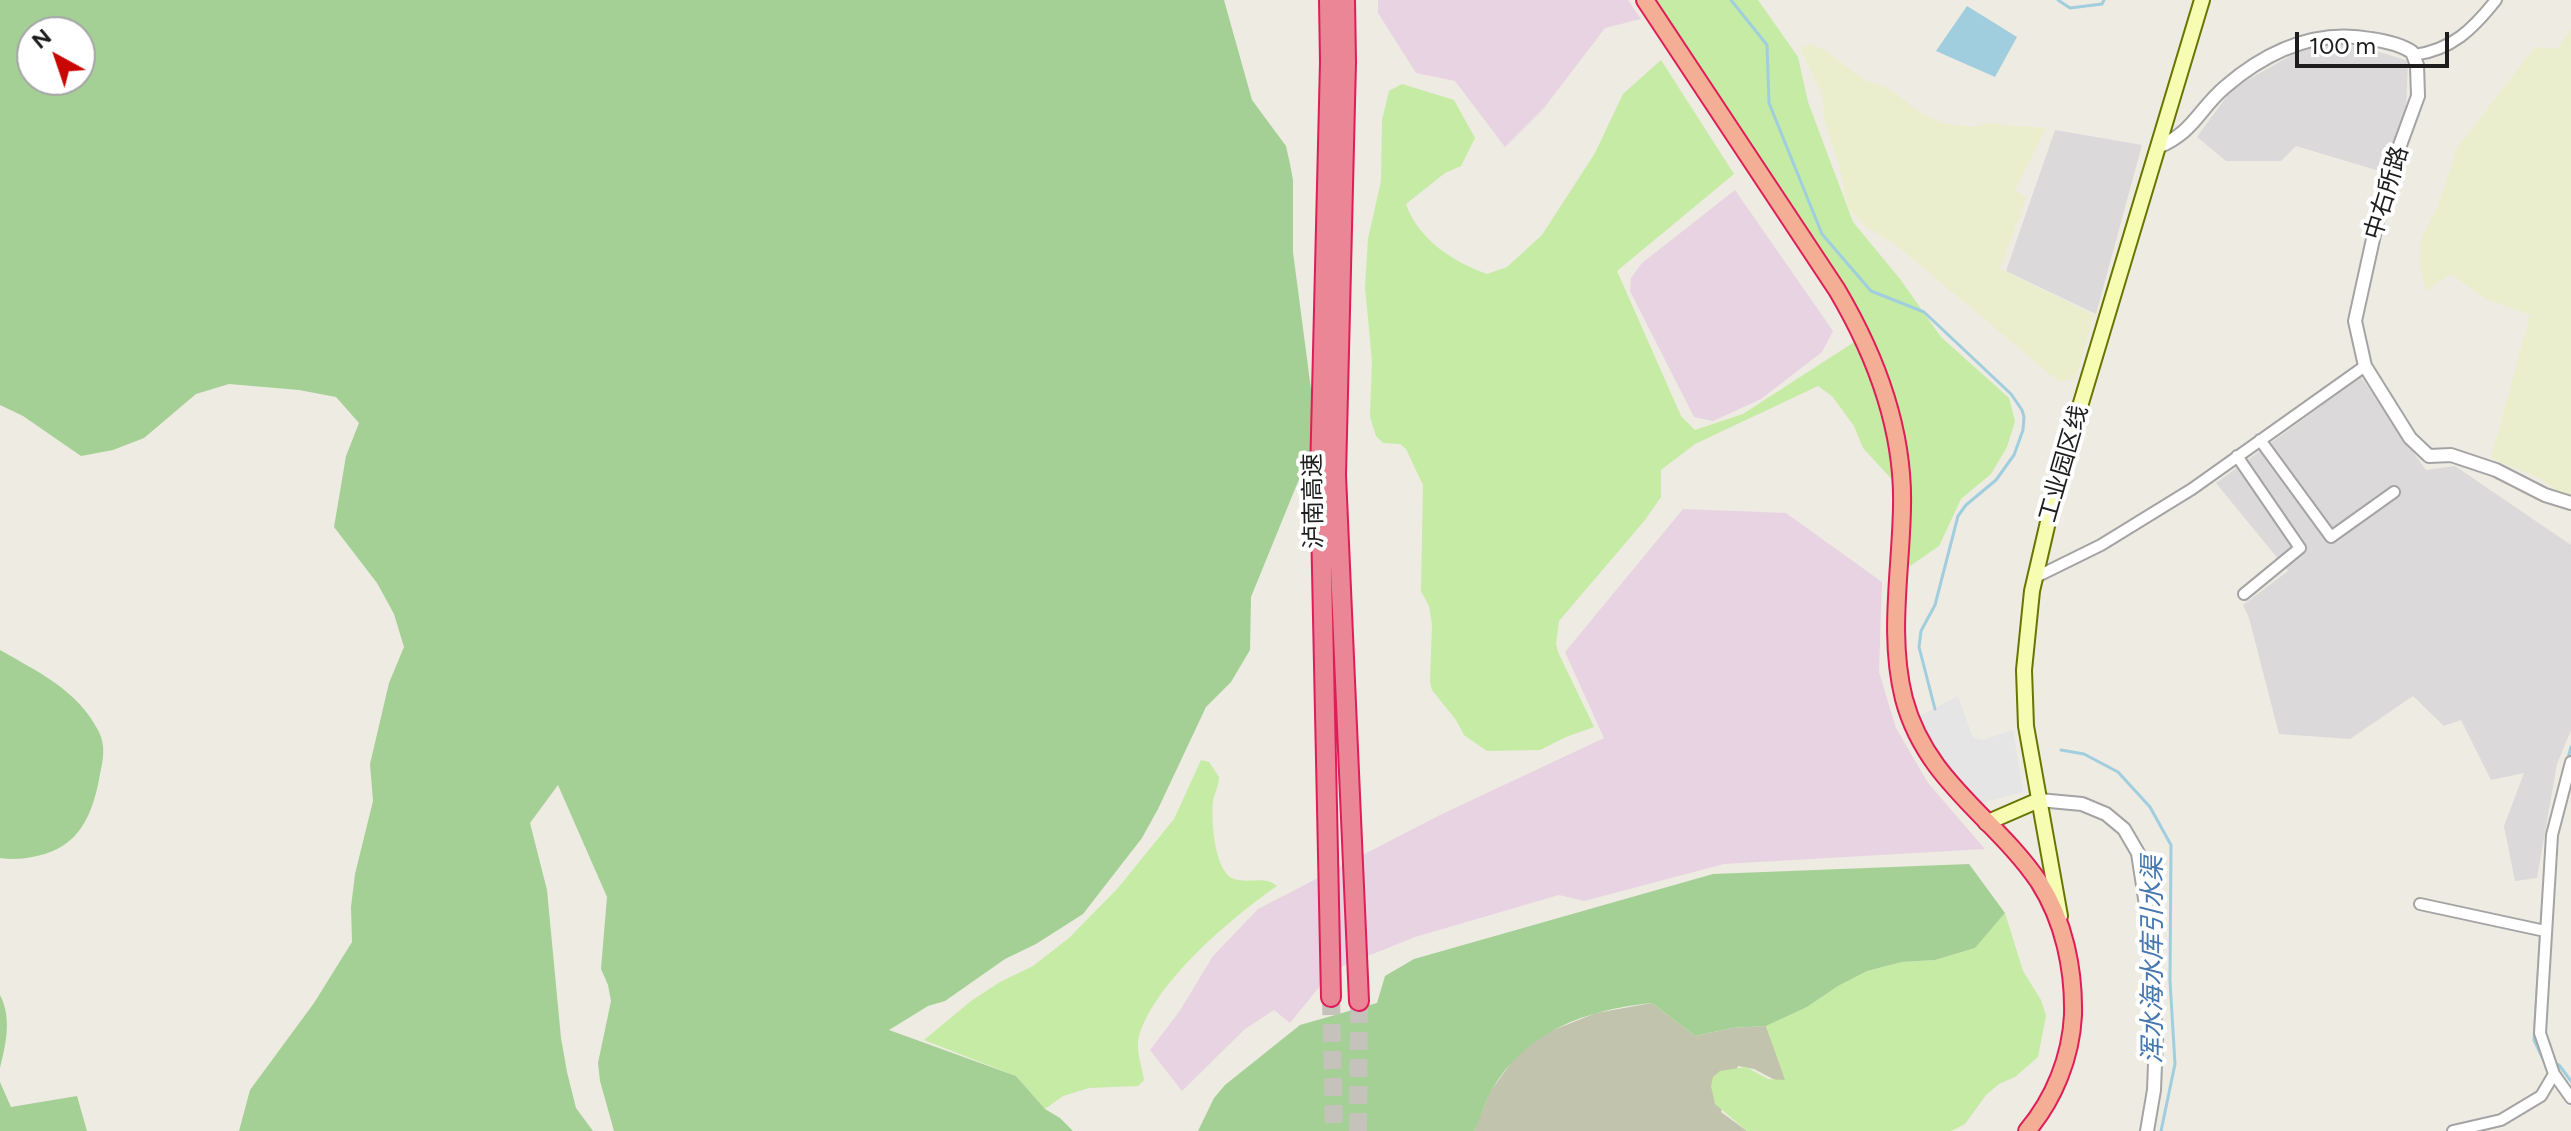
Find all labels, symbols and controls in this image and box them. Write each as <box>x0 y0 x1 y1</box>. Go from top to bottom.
north arrow <box>16 16 96 96</box>
scale bar <box>2299 16 2453 66</box>
text: N <box>26 23 57 55</box>
text: 100 m <box>2309 31 2376 60</box>
street label: 中右所路 <box>2359 143 2415 243</box>
street label: 工业园区线 <box>2034 402 2094 526</box>
street label: 泸南高速 <box>1299 453 1329 549</box>
water label: 浑水海水库引水渠 <box>2137 856 2169 1064</box>

